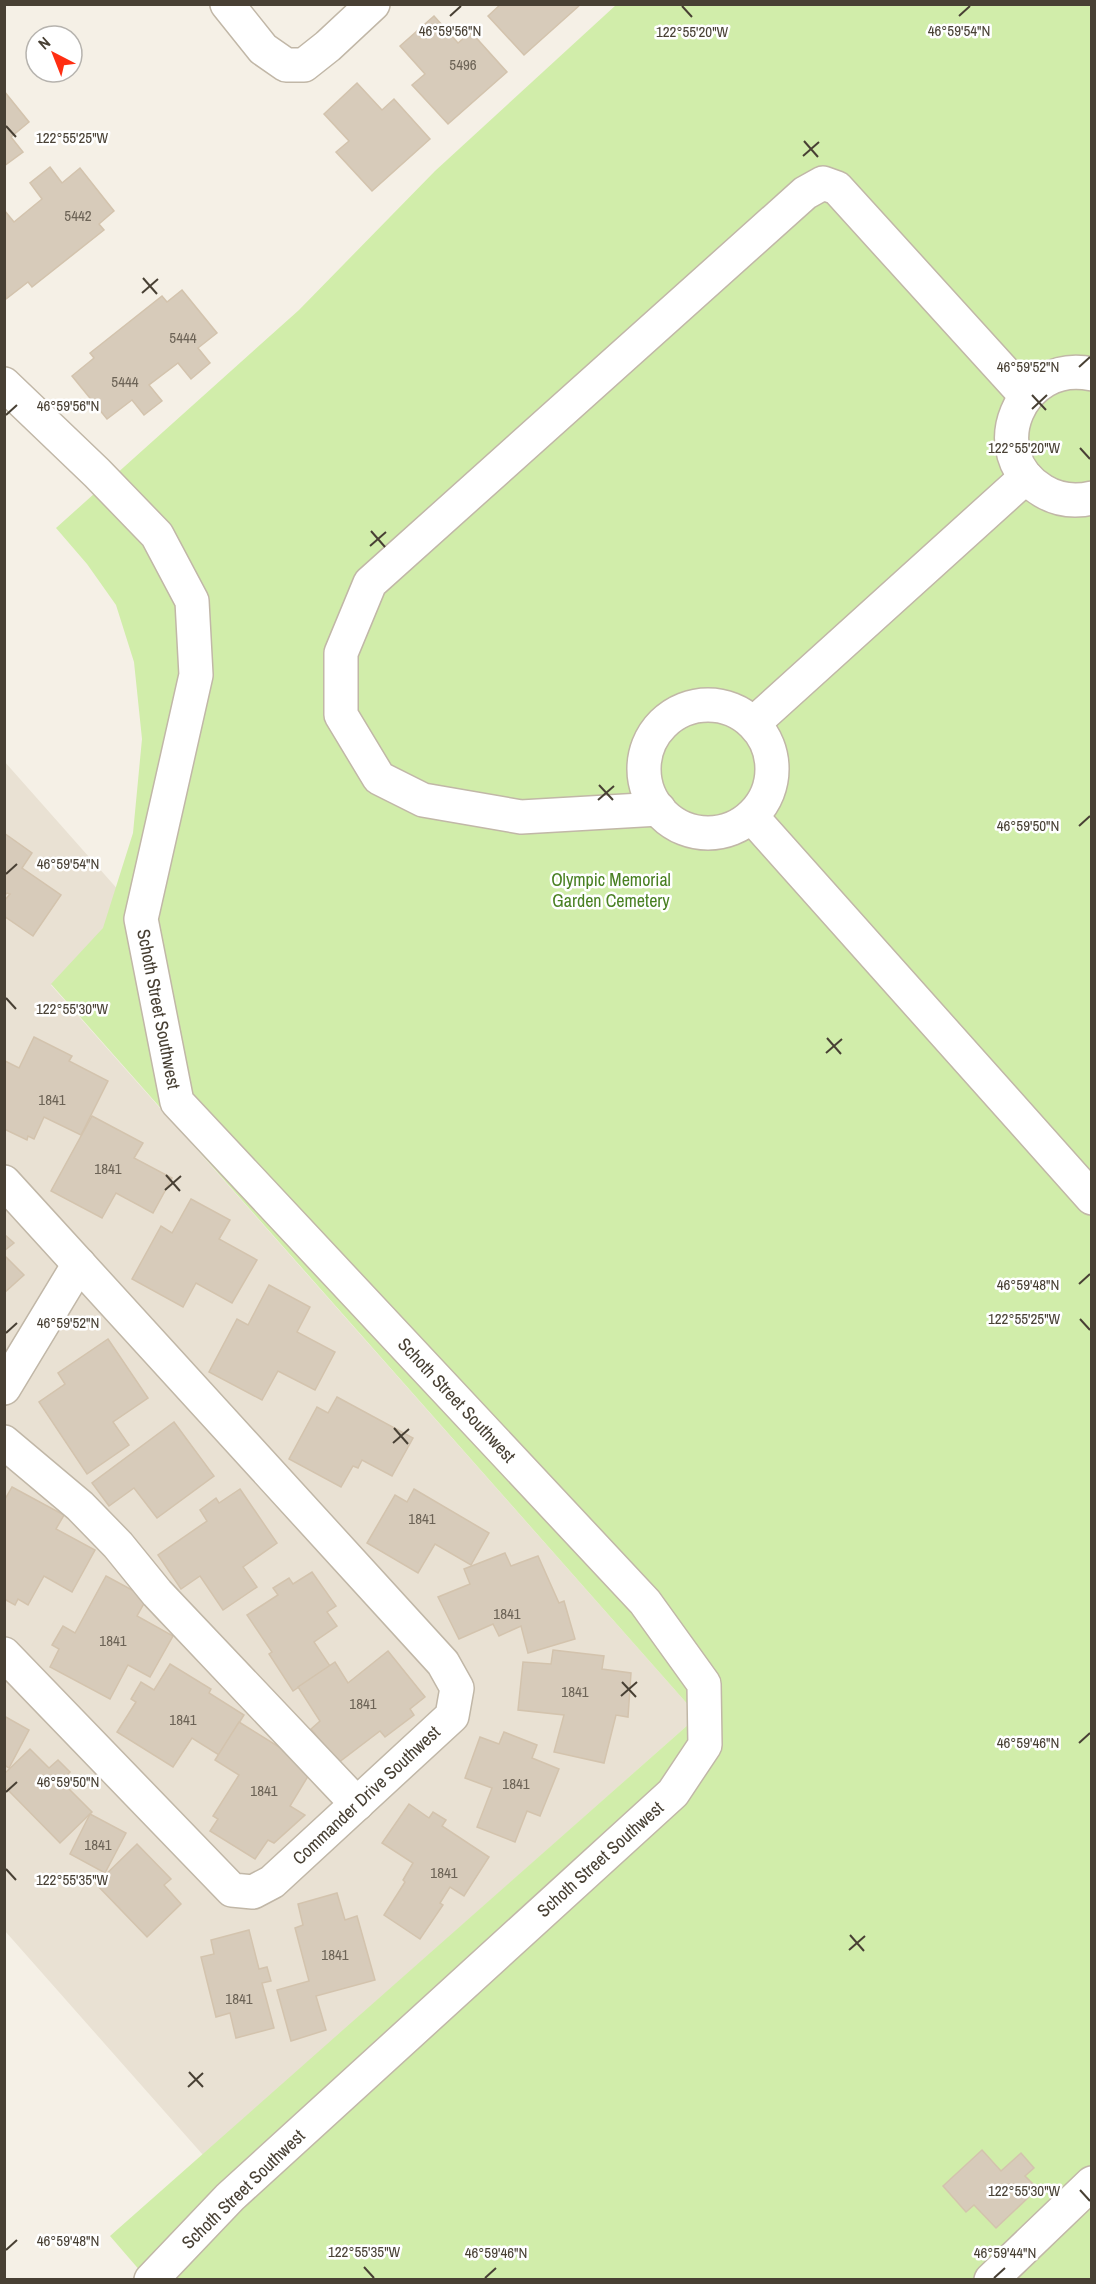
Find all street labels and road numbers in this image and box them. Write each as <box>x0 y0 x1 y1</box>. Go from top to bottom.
street label: Schoth Street Southwest <box>131 927 187 1091</box>
street label: Schoth Street Southwest <box>392 1332 522 1468</box>
street label: Commander Drive Southwest <box>287 1720 445 1870</box>
street label: Schoth Street Southwest <box>531 1795 669 1923</box>
street label: Schoth Street Southwest <box>176 2124 310 2254</box>

